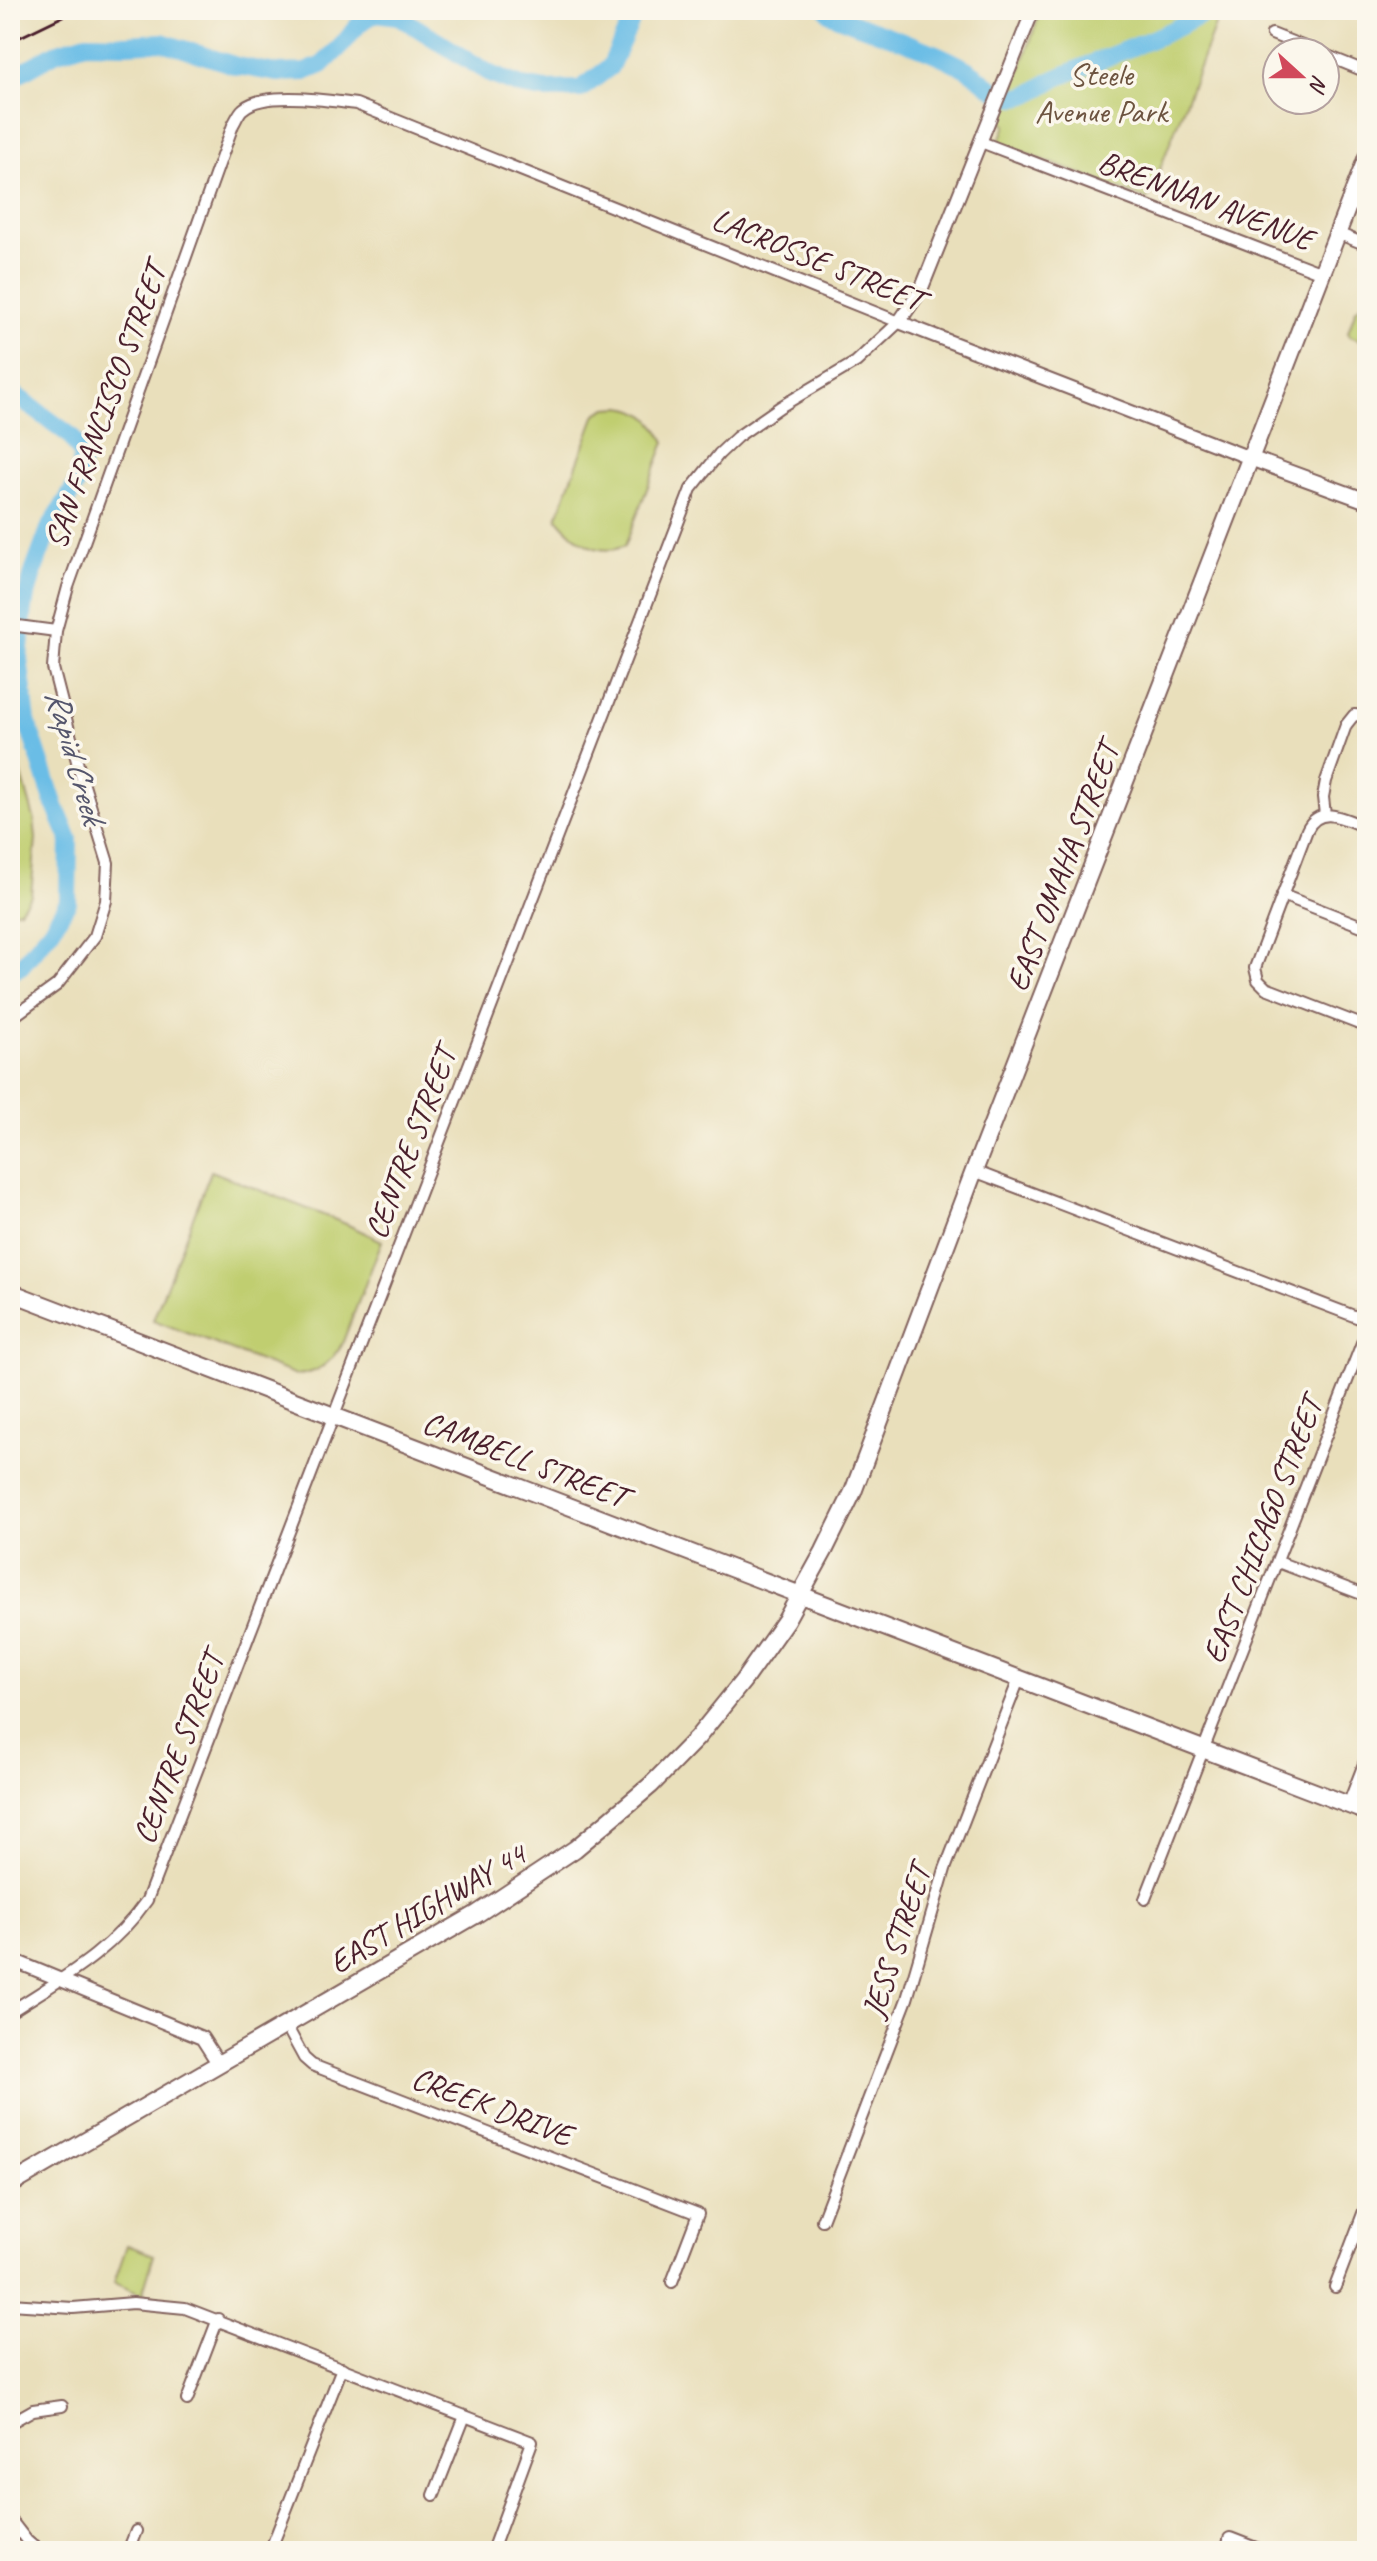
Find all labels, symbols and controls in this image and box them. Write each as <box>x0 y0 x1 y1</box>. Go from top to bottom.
north arrow <box>1261 36 1341 116</box>
park label: Steele Avenue Park <box>1035 54 1169 132</box>
text: N <box>1302 71 1334 97</box>
street label: BRENNAN AVENUE <box>1093 141 1323 262</box>
street label: LACROSSE STREET <box>706 198 937 324</box>
street label: SAN FRANCISCO STREET <box>35 250 179 554</box>
water label: Rapid Creek <box>36 685 117 833</box>
street label: EAST OMAHA STREET <box>996 731 1131 997</box>
street label: CENTRE STREET <box>355 1035 468 1244</box>
street label: EAST CHICAGO STREET <box>1193 1386 1334 1669</box>
street label: CAMBELL STREET <box>417 1402 641 1520</box>
street label: CENTRE STREET <box>123 1640 236 1849</box>
street label: EAST HIGHWAY 44 <box>322 1832 536 1983</box>
street label: JESS STREET <box>852 1854 942 2025</box>
street label: CREEK DRIVE <box>406 2057 581 2157</box>

